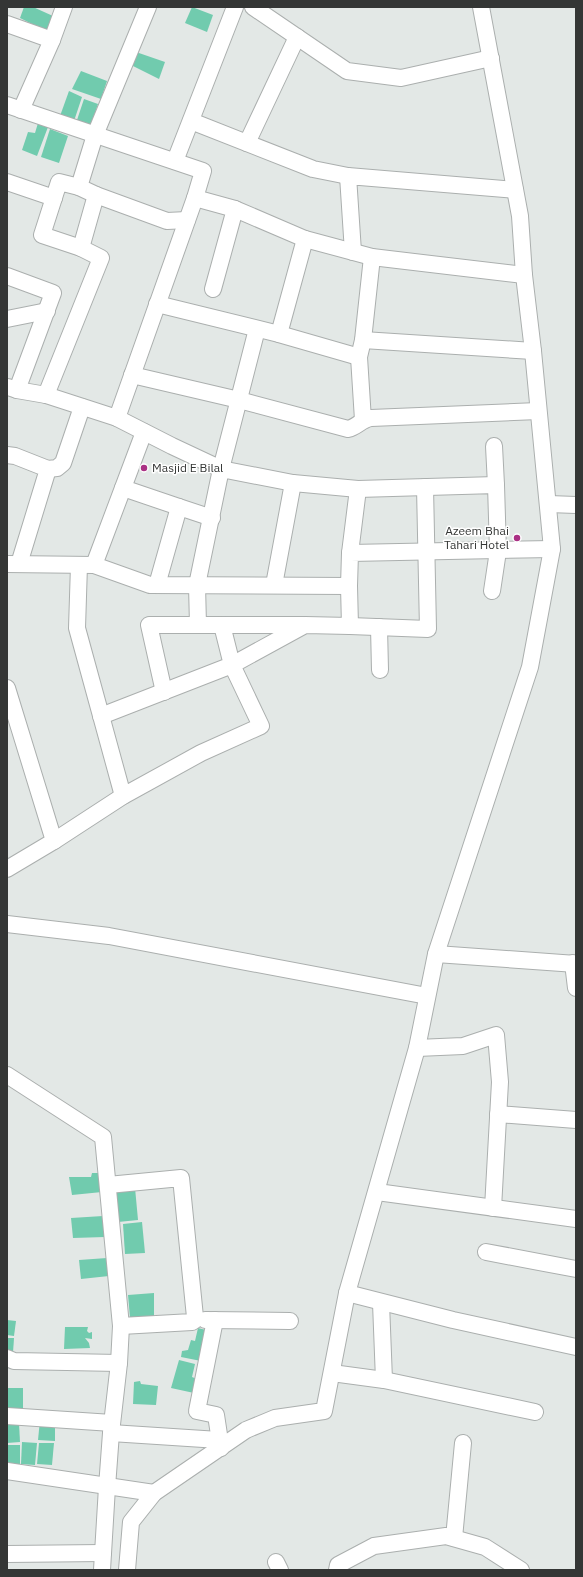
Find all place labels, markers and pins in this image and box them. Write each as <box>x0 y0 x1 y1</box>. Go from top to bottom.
place label: Masjid E Bilal <box>152 460 223 475</box>
marker: Masjid E Bilal <box>139 463 149 473</box>
place label: Azeem Bhai Tahari Hotel <box>444 523 509 552</box>
marker: Azeem Bhai Tahari Hotel <box>512 533 522 543</box>

